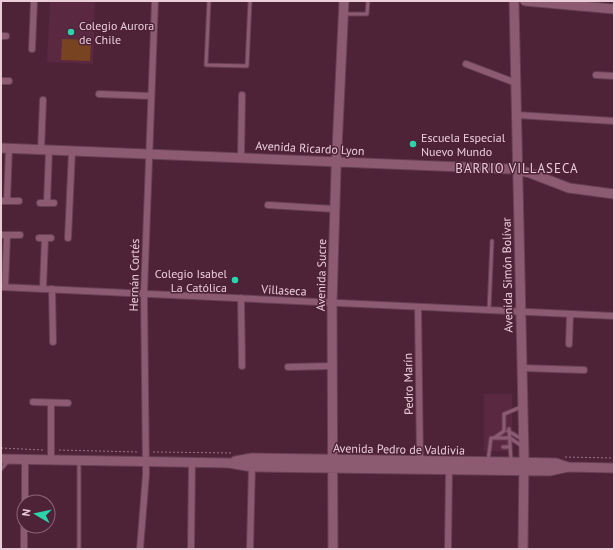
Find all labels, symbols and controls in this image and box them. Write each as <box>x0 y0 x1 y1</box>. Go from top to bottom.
place label: Colegio Aurora de Chile <box>79 18 154 47</box>
marker: Colegio Aurora de Chile <box>66 27 76 37</box>
place label: Escuela Especial Nuevo Mundo <box>421 130 506 159</box>
street label: Avenida Ricardo Lyon <box>255 138 365 158</box>
marker: Escuela Especial Nuevo Mundo <box>408 139 418 149</box>
district label: BARRIO VILLASECA <box>455 160 579 177</box>
street label: Avenida Simón Bolívar <box>498 217 516 333</box>
street label: Hernán Cortés <box>126 238 142 312</box>
street label: Avenida Sucre <box>313 239 329 311</box>
place label: Colegio Isabel La Católica <box>155 266 227 295</box>
marker: Colegio Isabel La Católica <box>230 275 240 285</box>
street label: Villaseca <box>260 281 307 299</box>
street label: Pedro Marín <box>400 353 416 415</box>
street label: Avenida Pedro de Valdivia <box>333 440 465 458</box>
north arrow <box>16 494 56 534</box>
text: N <box>19 508 34 517</box>

